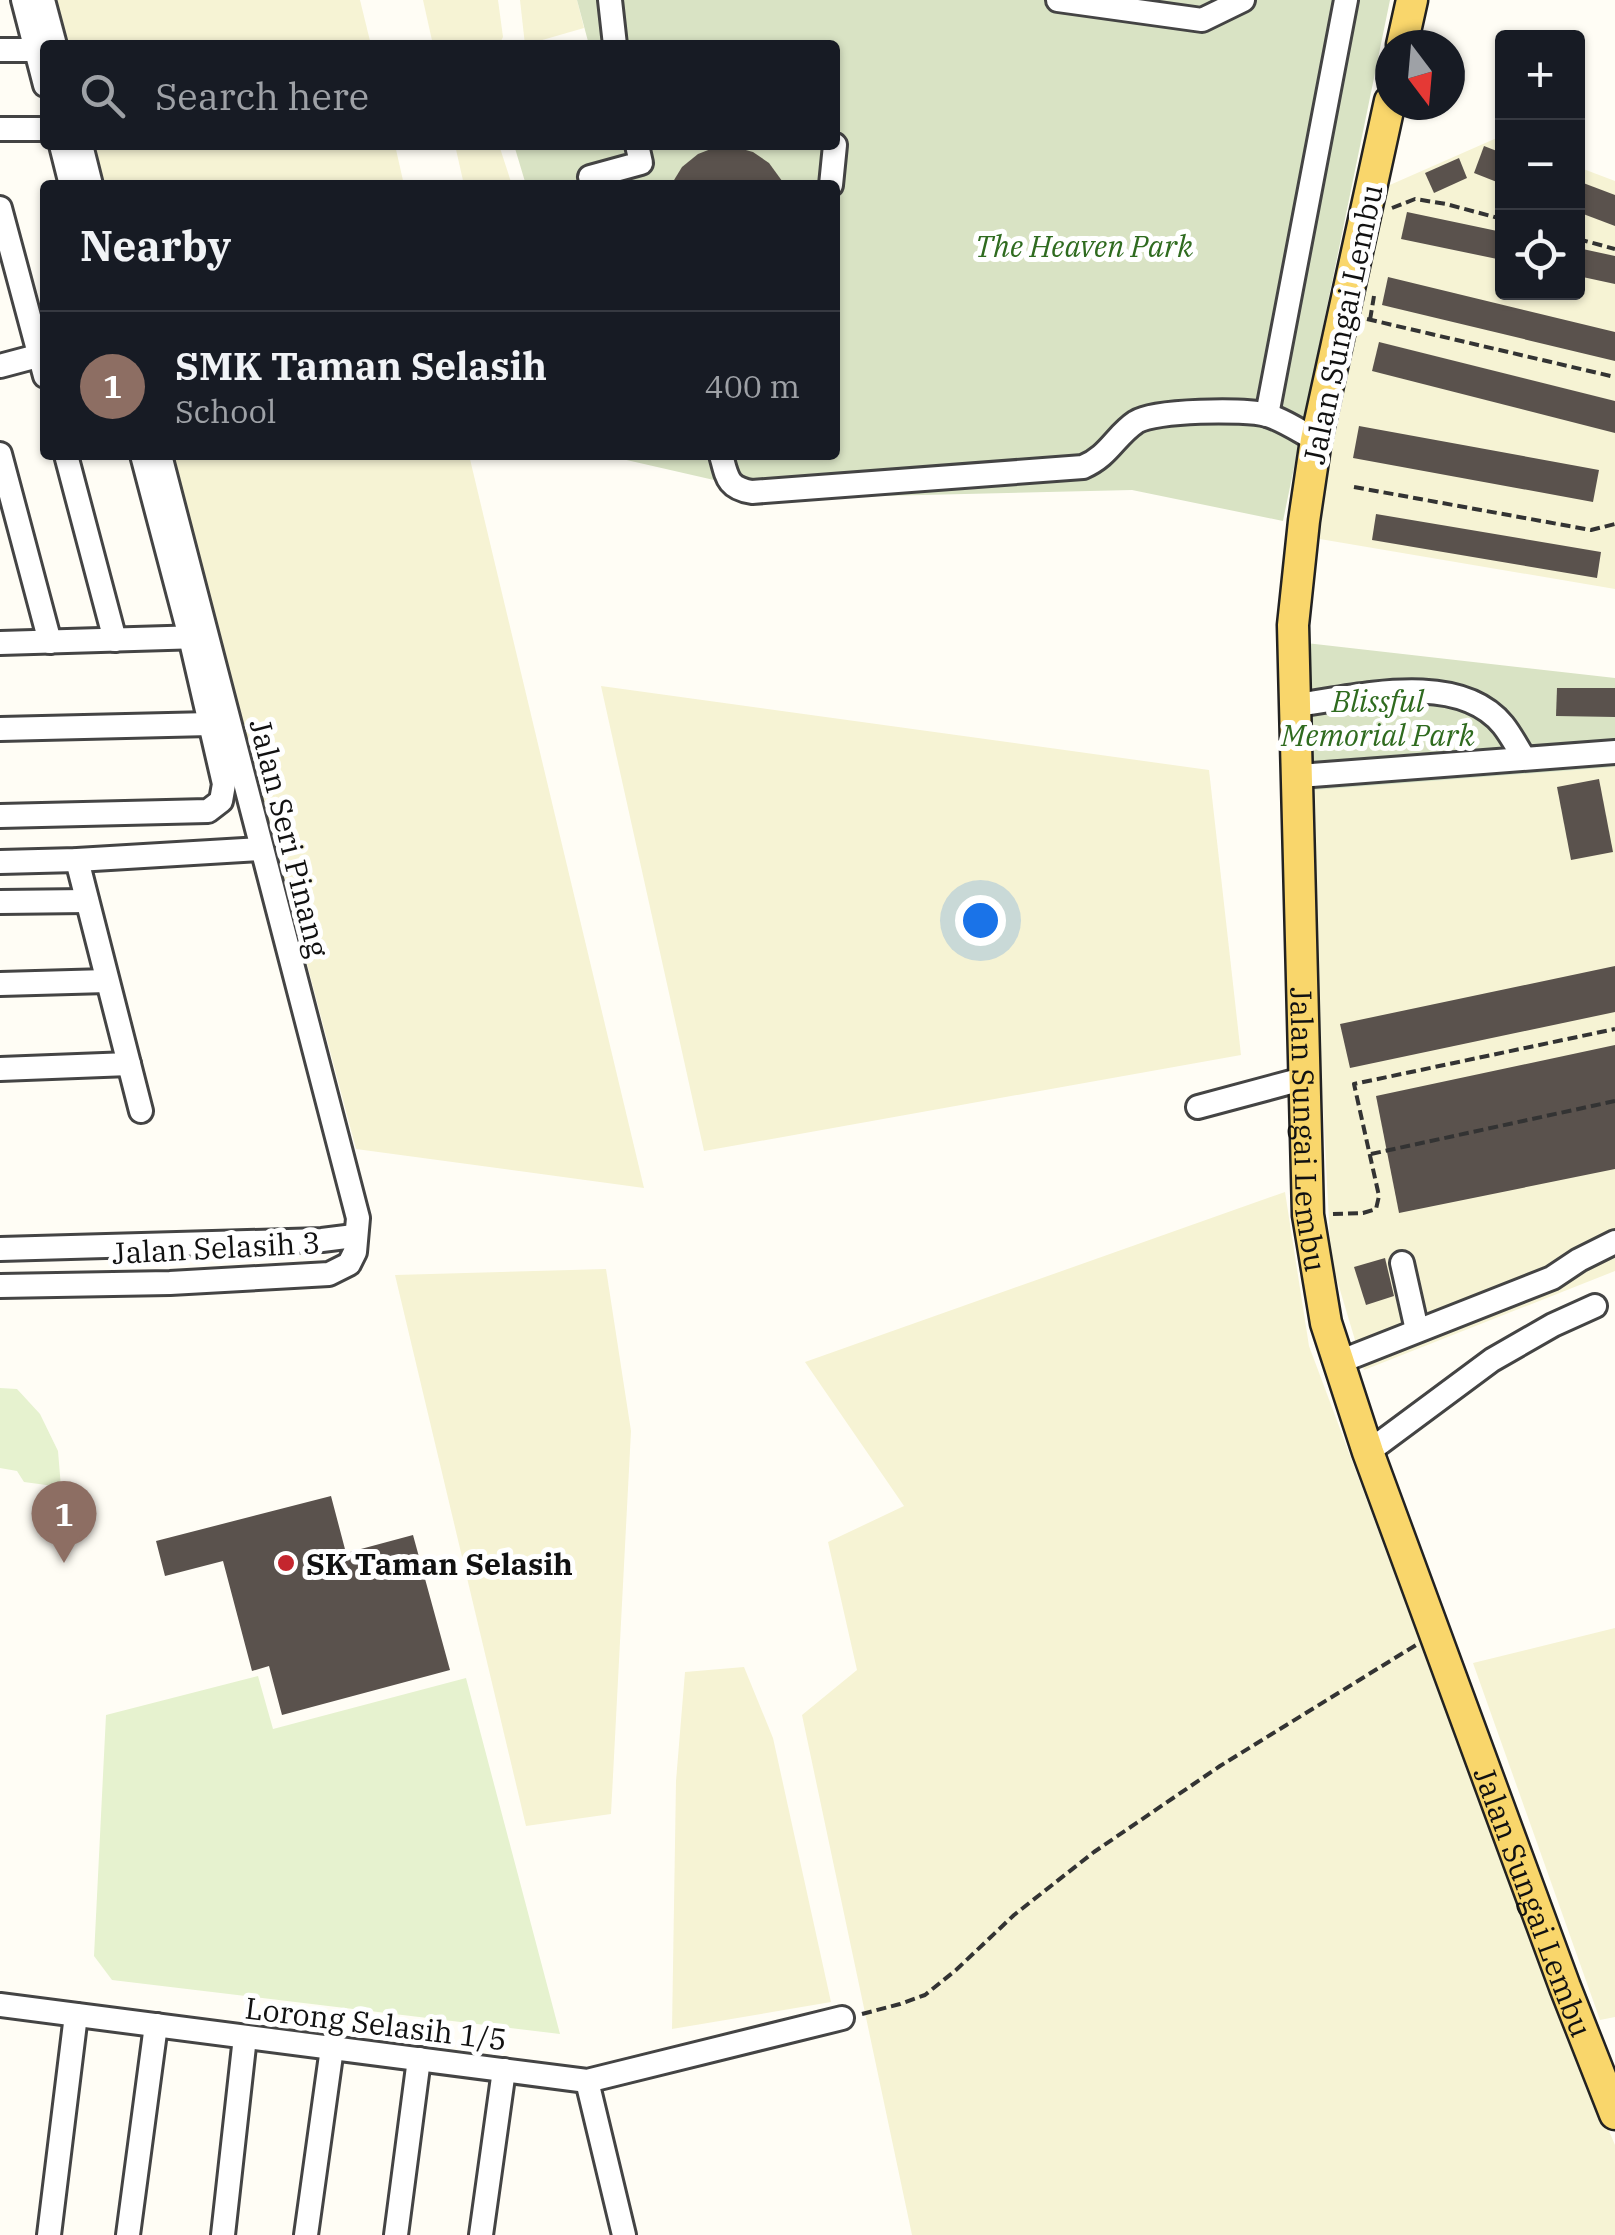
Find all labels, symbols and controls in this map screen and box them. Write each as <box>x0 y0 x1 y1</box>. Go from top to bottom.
north arrow <box>1375 30 1465 120</box>
map controls <box>1495 30 1585 300</box>
button: + <box>1495 30 1585 120</box>
search box <box>40 40 840 150</box>
icon: search <box>75 68 130 123</box>
text: Search here <box>155 71 369 120</box>
button: − <box>1495 120 1585 210</box>
street label: Jalan Sungai Lembu <box>1293 181 1391 467</box>
button: locate <box>1495 210 1585 300</box>
text: Nearby <box>80 218 231 273</box>
park label: The Heaven Park <box>975 226 1193 265</box>
text: SMK Taman Selasih <box>175 341 547 390</box>
text: 1 <box>103 365 122 407</box>
text: 400 m <box>704 365 800 407</box>
text: School <box>175 390 276 432</box>
park label: Blissful Memorial Park <box>1280 681 1475 754</box>
street label: Jalan Seri Pinang <box>242 715 338 961</box>
your location <box>955 895 1006 946</box>
street label: Jalan Sungai Lembu <box>1283 986 1337 1274</box>
street label: Jalan Selasih 3 <box>111 1222 321 1272</box>
pin: 1 <box>32 1480 96 1563</box>
place label: SK Taman Selasih <box>306 1544 573 1583</box>
marker: SK Taman Selasih <box>275 1552 297 1574</box>
street label: Jalan Sungai Lembu <box>1466 1761 1602 2042</box>
street label: Lorong Selasih 1/5 <box>243 1988 509 2058</box>

